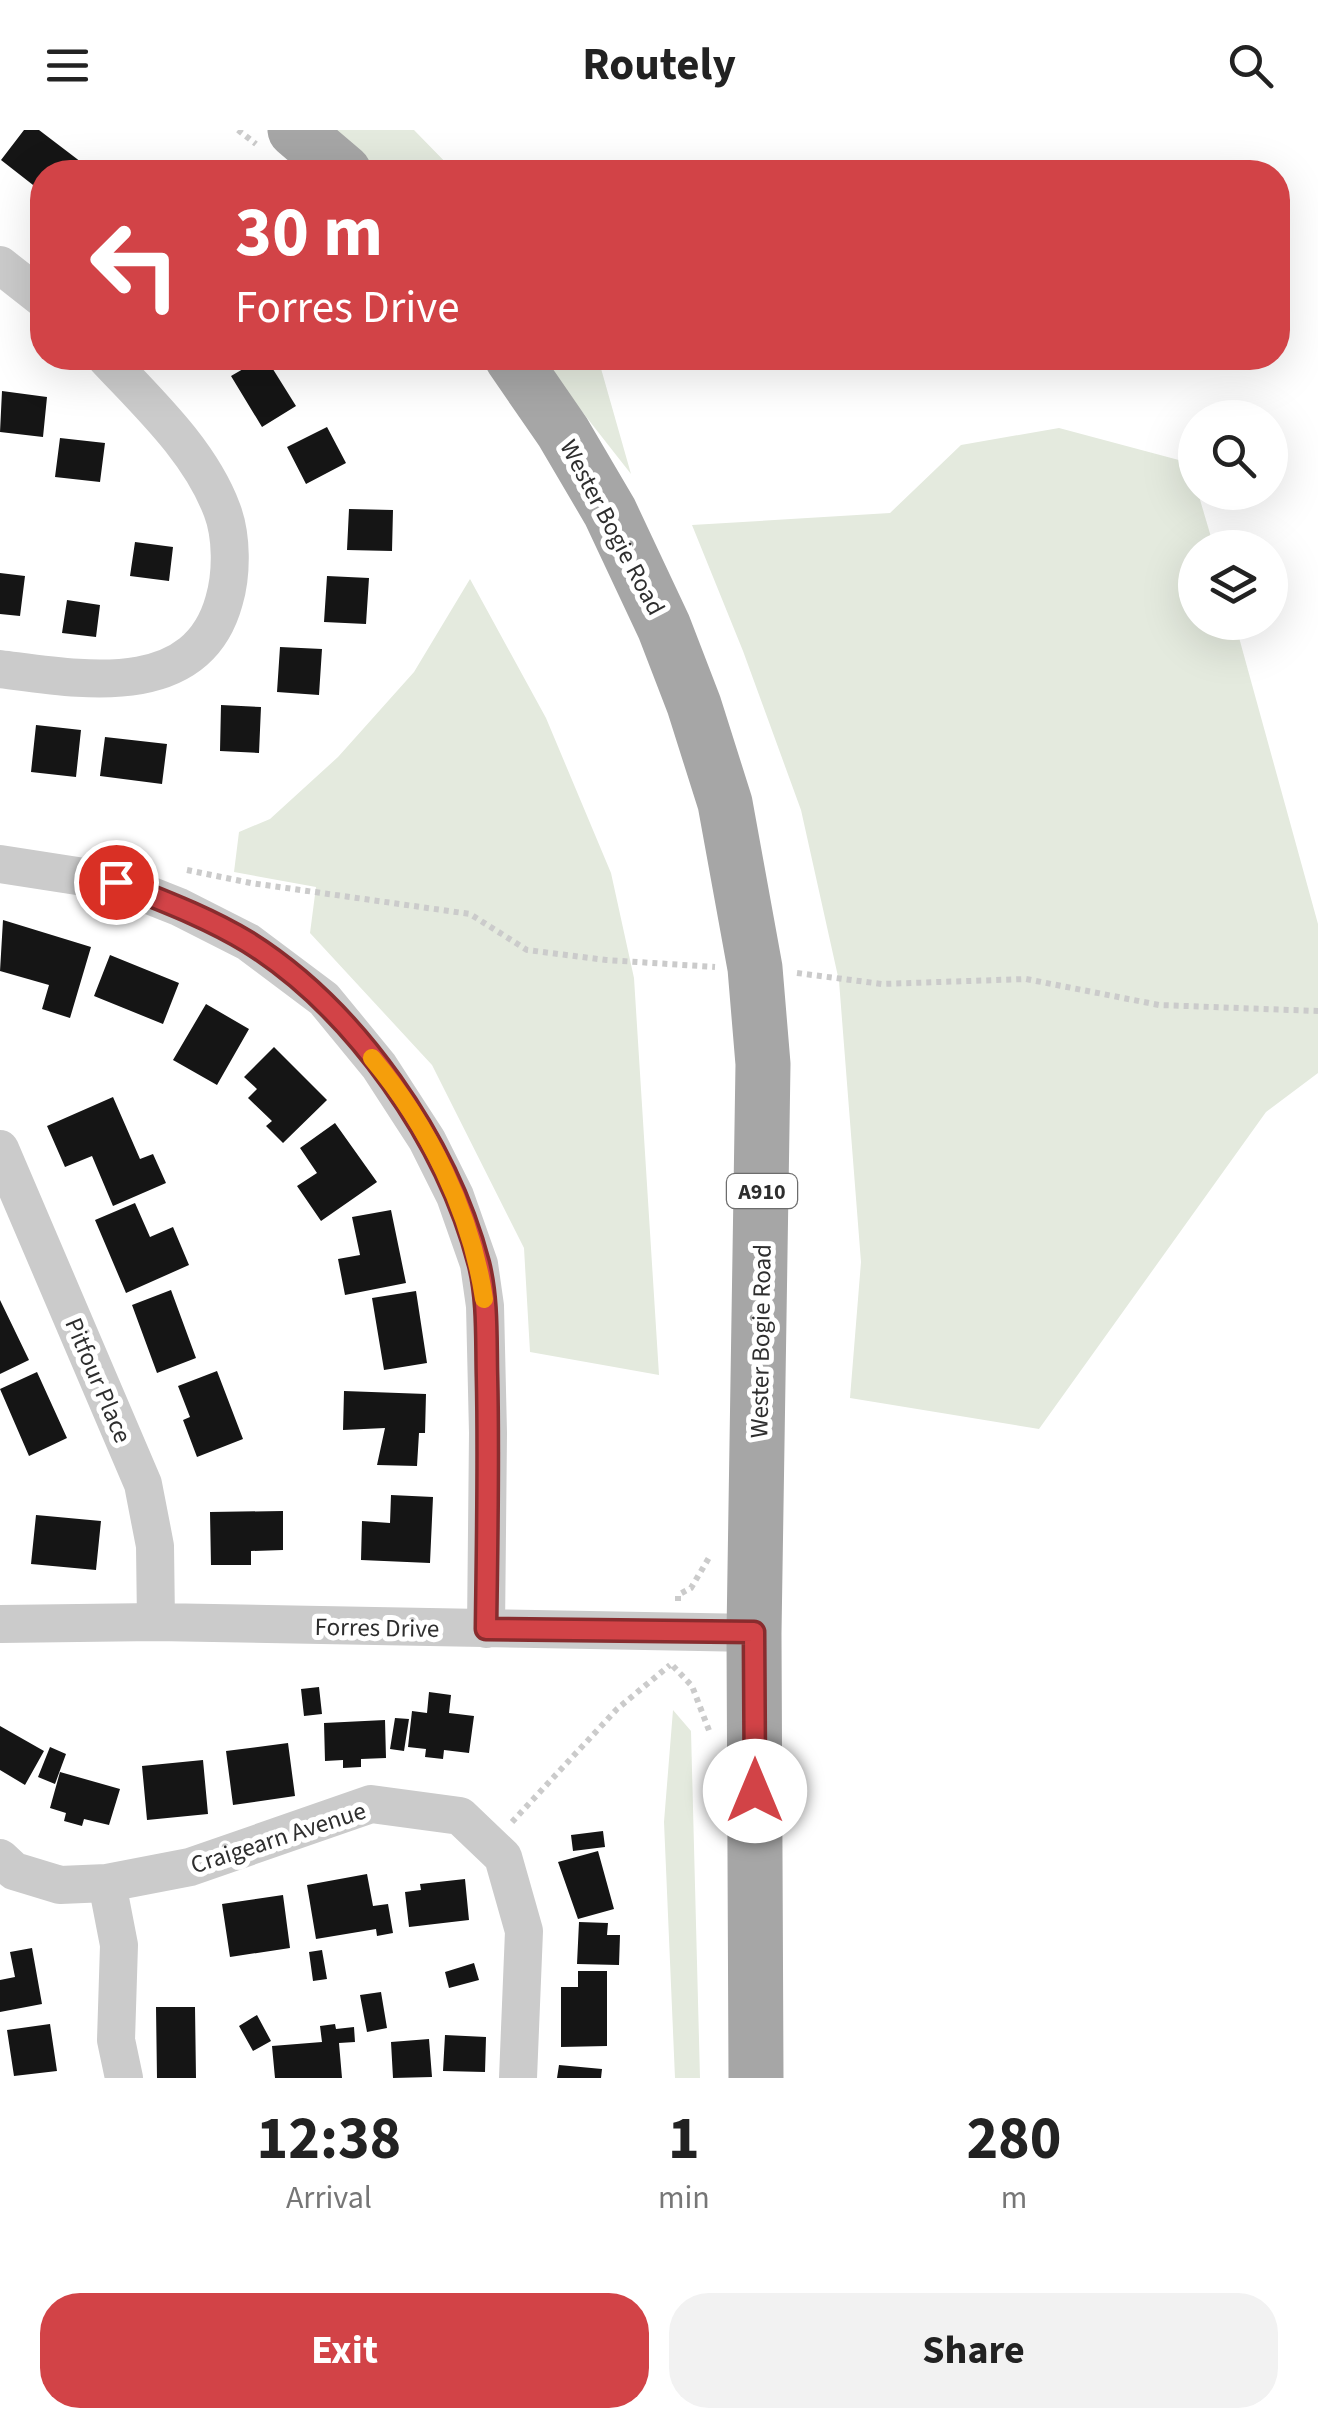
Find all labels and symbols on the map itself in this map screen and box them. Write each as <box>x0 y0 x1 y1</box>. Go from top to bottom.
street label: Wester Bogie Road <box>551 433 674 622</box>
pin <box>74 840 159 925</box>
road number: A910 <box>727 1174 797 1208</box>
street label: Wester Bogie Road <box>741 1244 781 1438</box>
street label: Pitfour Place <box>56 1312 141 1449</box>
street label: Forres Drive <box>314 1609 440 1647</box>
position arrow <box>703 1739 807 1843</box>
street label: Craigearn Avenue <box>186 1793 371 1883</box>

